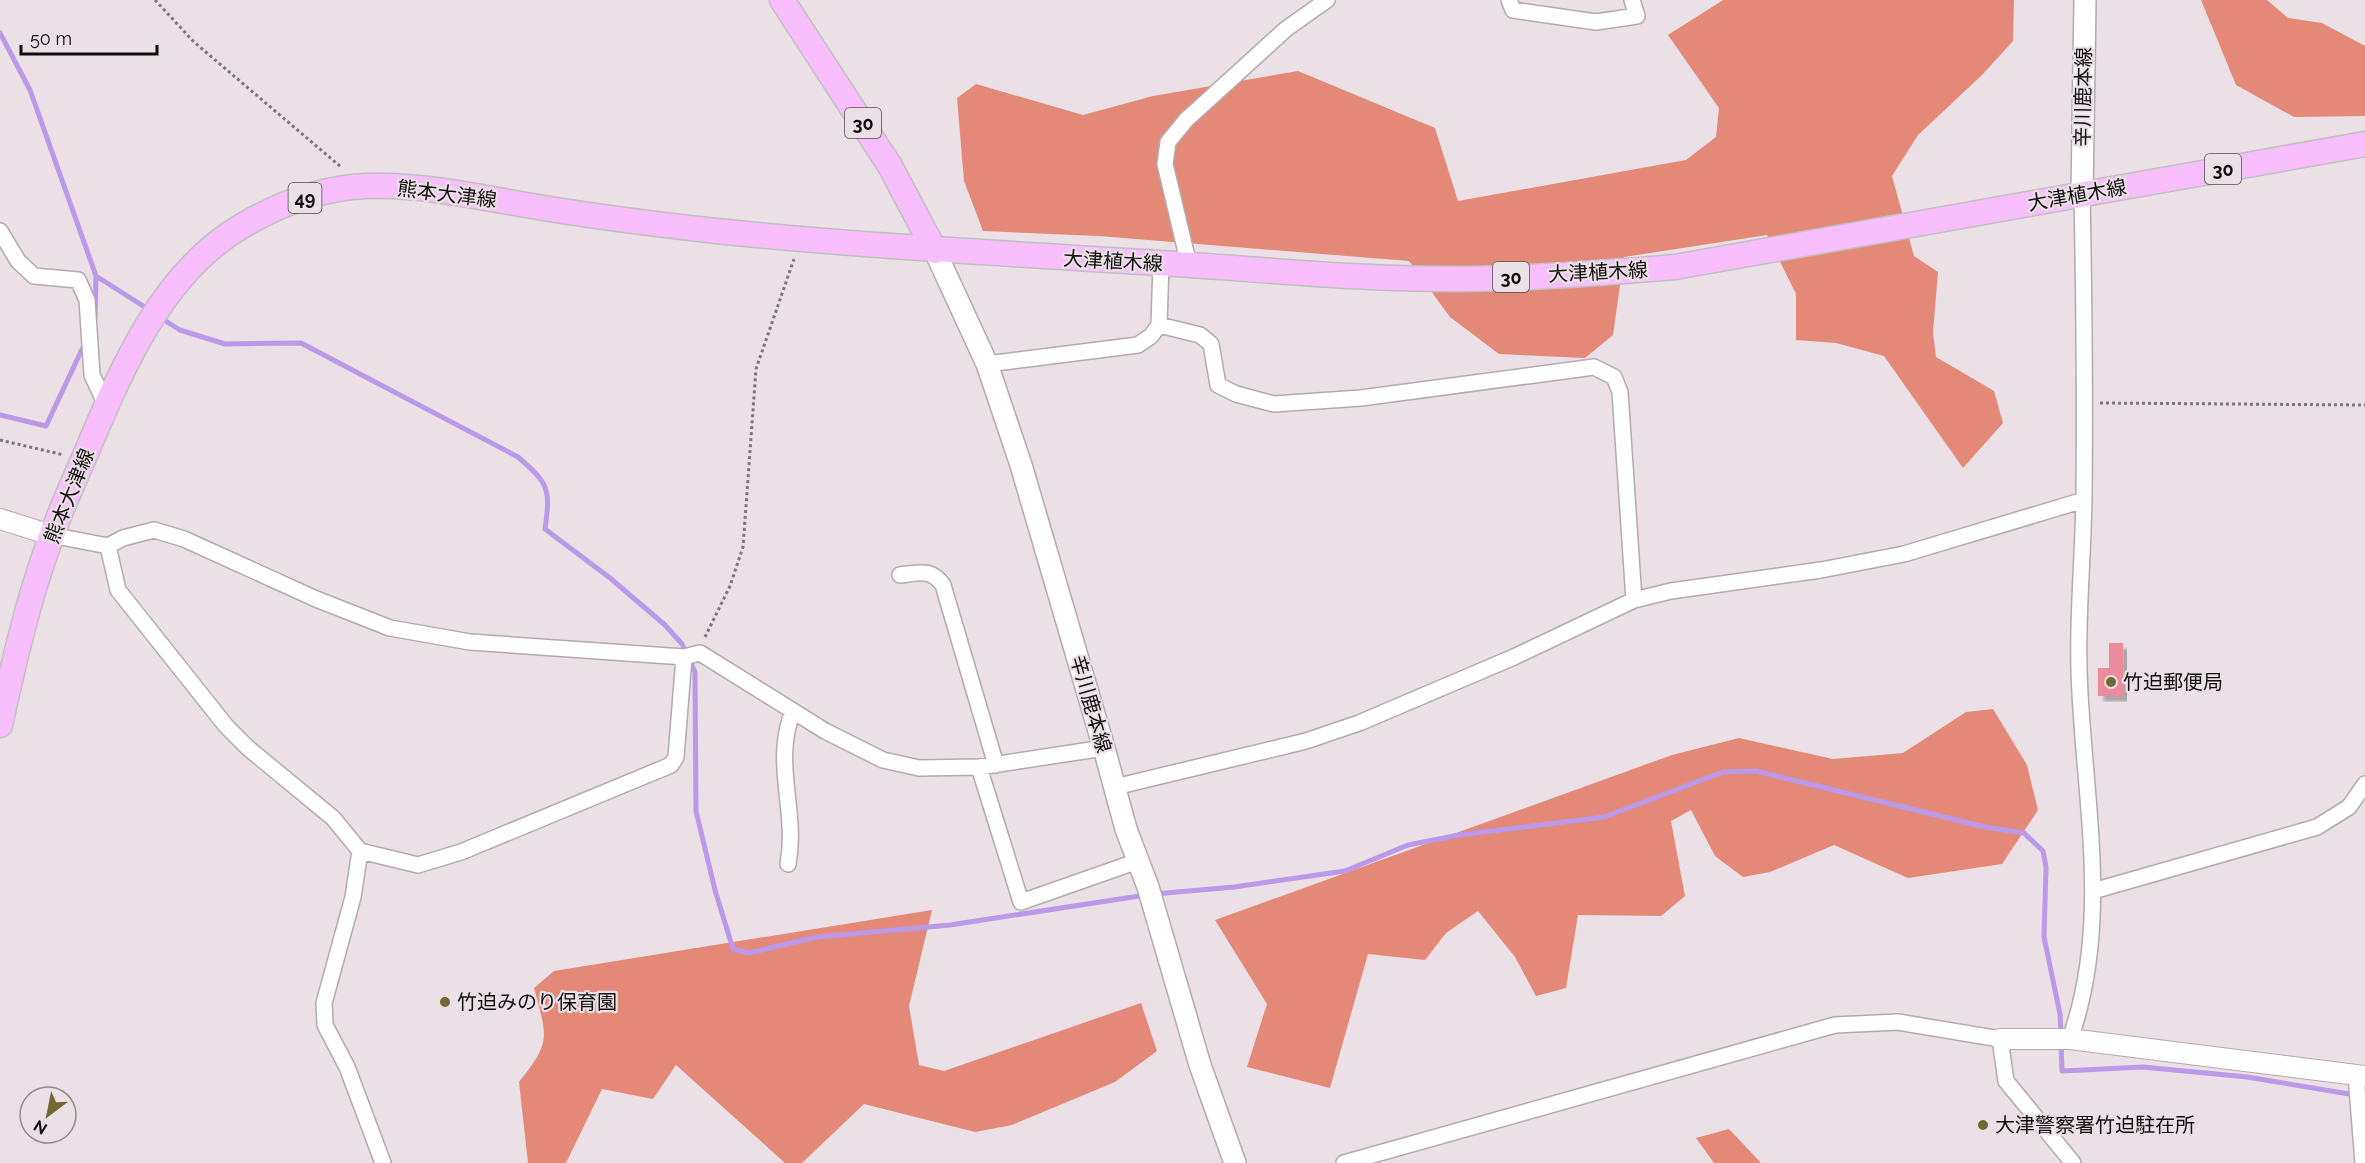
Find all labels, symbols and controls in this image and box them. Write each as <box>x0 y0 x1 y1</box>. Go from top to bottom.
scale bar <box>21 18 158 56</box>
text: 50 m <box>30 28 72 49</box>
street label: 辛川鹿本線 <box>2070 47 2096 147</box>
road number: 30 <box>845 108 881 138</box>
road number: 30 <box>2205 154 2241 184</box>
street label: 大津植木線 <box>2026 174 2128 216</box>
street label: 熊本大津線 <box>396 176 498 212</box>
road number: 49 <box>288 183 322 213</box>
street label: 大津植木線 <box>1062 246 1164 276</box>
street label: 大津植木線 <box>1547 257 1649 287</box>
road number: 30 <box>1493 262 1529 292</box>
street label: 熊本大津線 <box>39 445 99 547</box>
street label: 辛川鹿本線 <box>1066 653 1116 755</box>
place label: 竹迫郵便局 <box>2123 670 2223 694</box>
marker: 竹迫郵便局 <box>2104 675 2118 689</box>
place label: 竹迫みのり保育園 <box>457 990 617 1014</box>
marker: 竹迫みのり保育園 <box>438 995 452 1009</box>
north arrow <box>18 1085 78 1145</box>
place label: 大津警察署竹迫駐在所 <box>1995 1113 2195 1137</box>
text: N <box>30 1116 51 1139</box>
marker: 大津警察署竹迫駐在所 <box>1976 1118 1990 1132</box>

